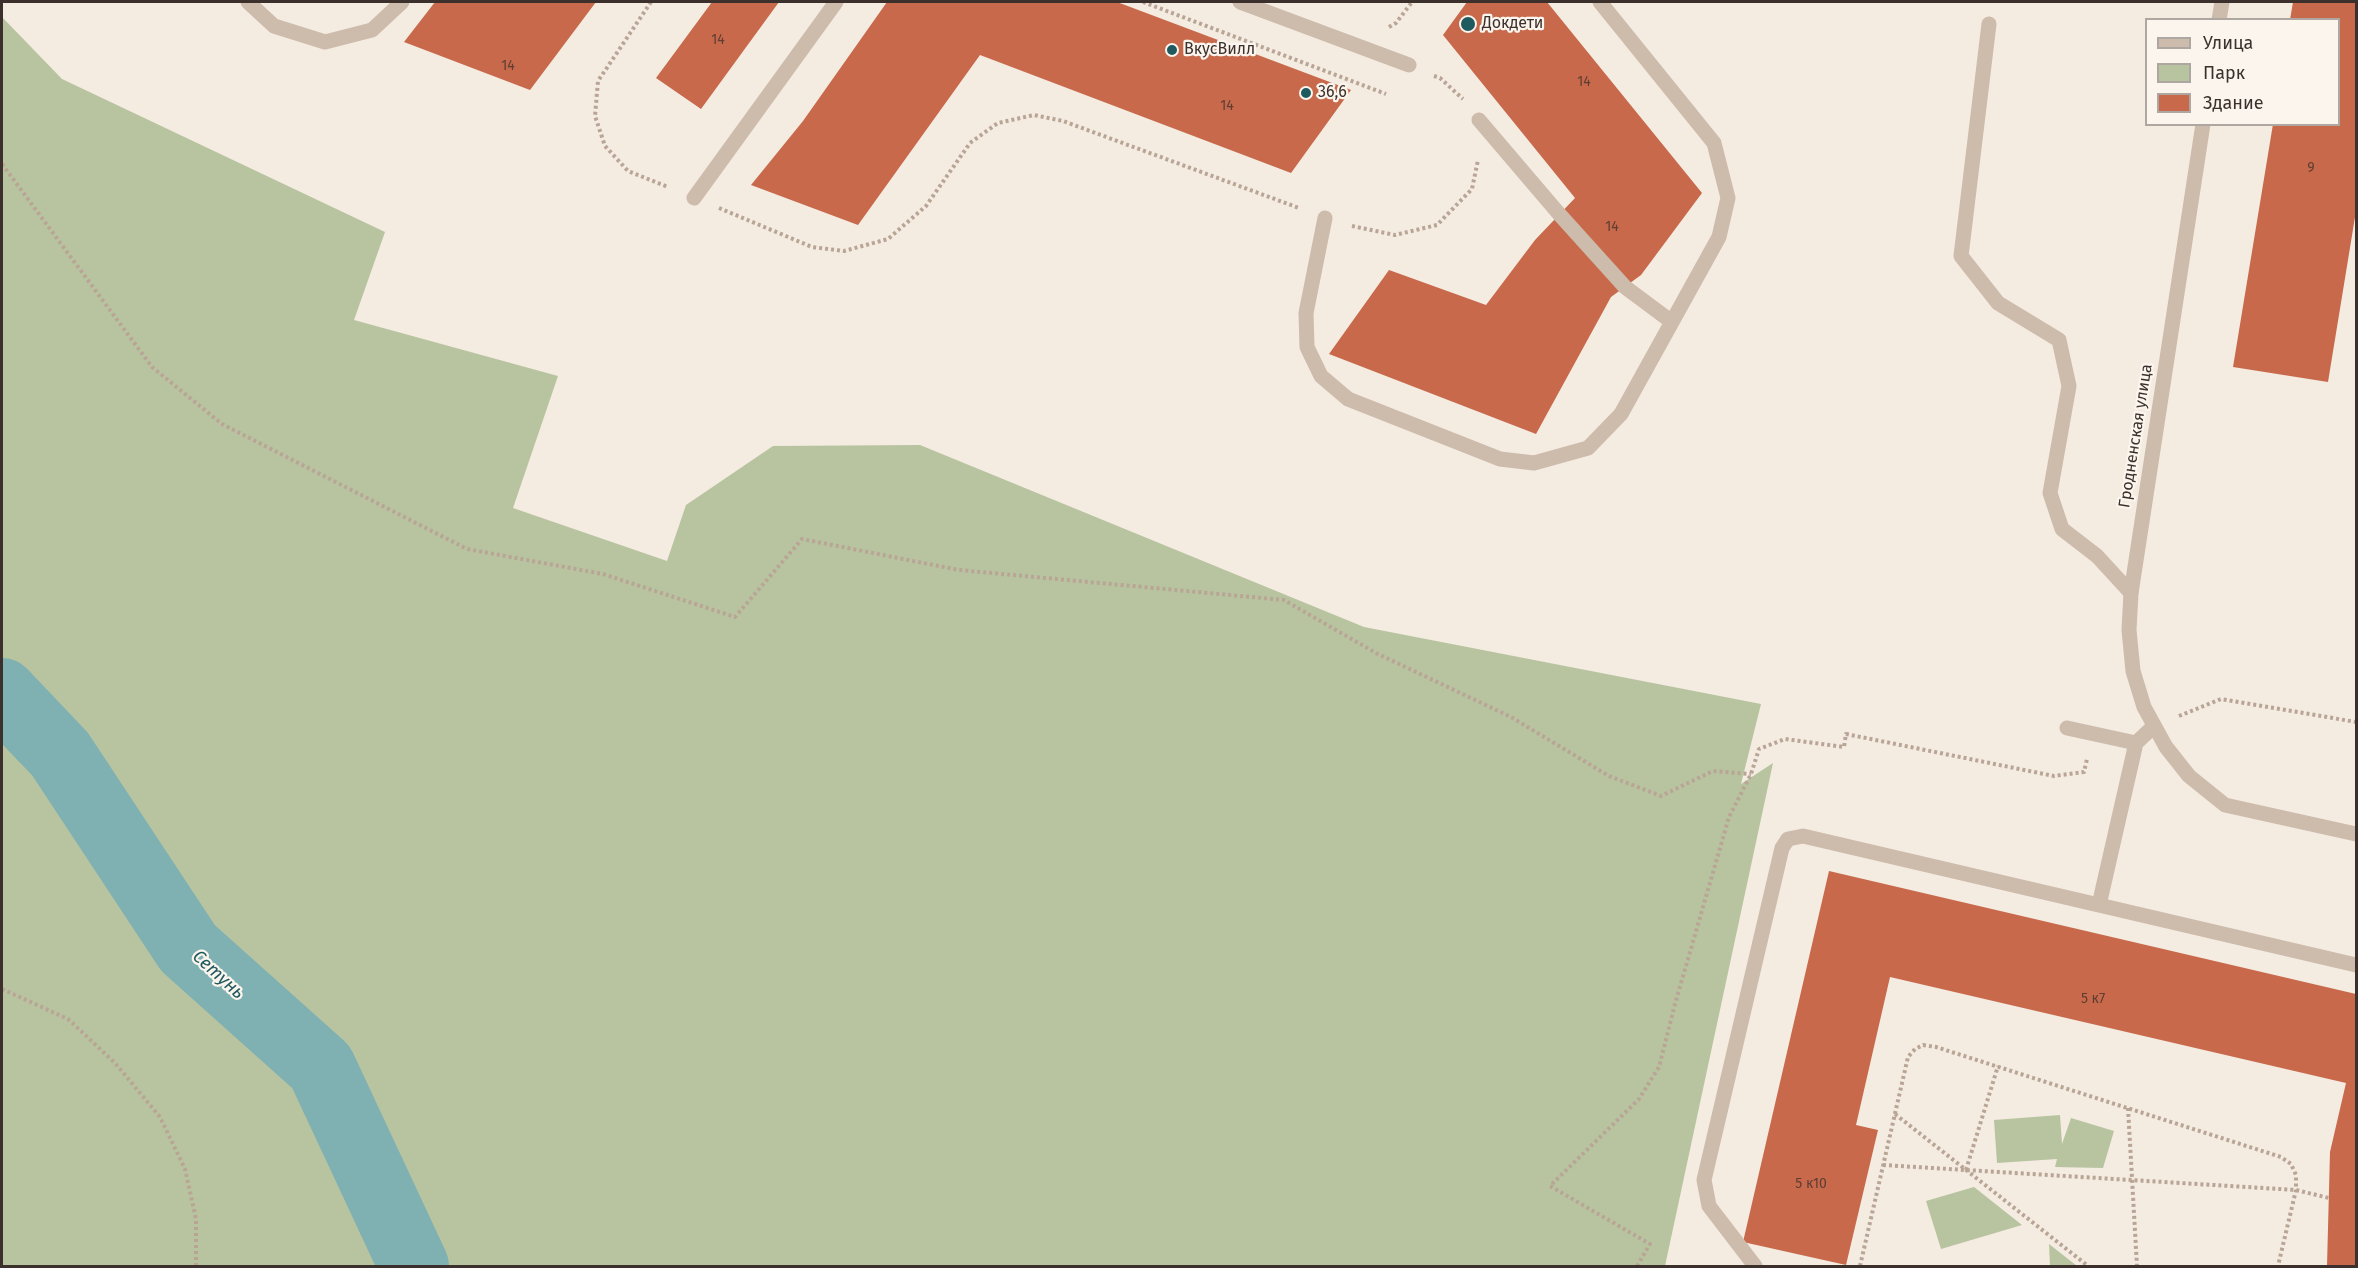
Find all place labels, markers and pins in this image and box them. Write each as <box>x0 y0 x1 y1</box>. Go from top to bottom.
place label: Докдети <box>1482 14 1543 34</box>
marker: Докдети <box>1459 15 1477 33</box>
place label: ВкусВилл <box>1184 40 1255 60</box>
marker: ВкусВилл <box>1165 43 1179 57</box>
place label: 36,6 <box>1318 83 1347 103</box>
marker: 36,6 <box>1299 86 1313 100</box>

